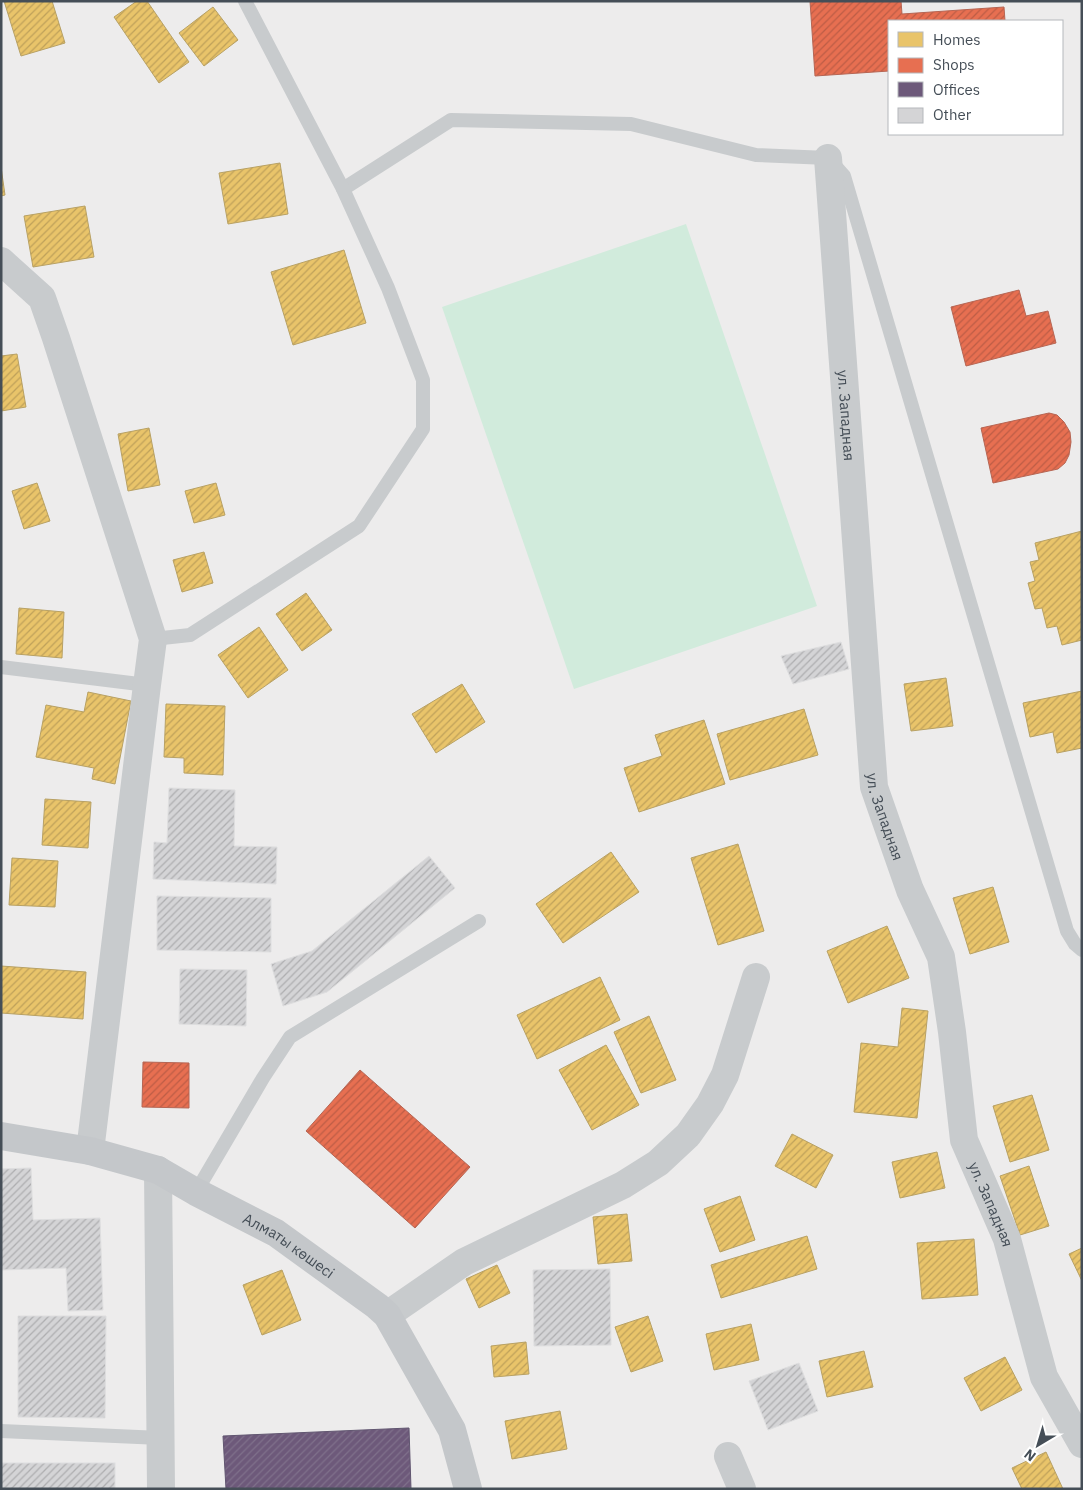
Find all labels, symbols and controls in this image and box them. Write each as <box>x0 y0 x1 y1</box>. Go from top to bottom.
legend <box>888 20 1063 135</box>
text: Homes <box>933 30 981 49</box>
text: Shops <box>933 55 975 74</box>
text: Offices <box>933 80 980 99</box>
text: Other <box>933 105 972 124</box>
street label: ул. Западная <box>834 369 860 461</box>
street label: ул. Западная <box>863 772 908 863</box>
street label: ул. Западная <box>965 1159 1018 1249</box>
street label: Алматы көшесі <box>240 1208 339 1282</box>
north arrow <box>1013 1420 1063 1470</box>
text: N <box>1020 1445 1040 1465</box>

